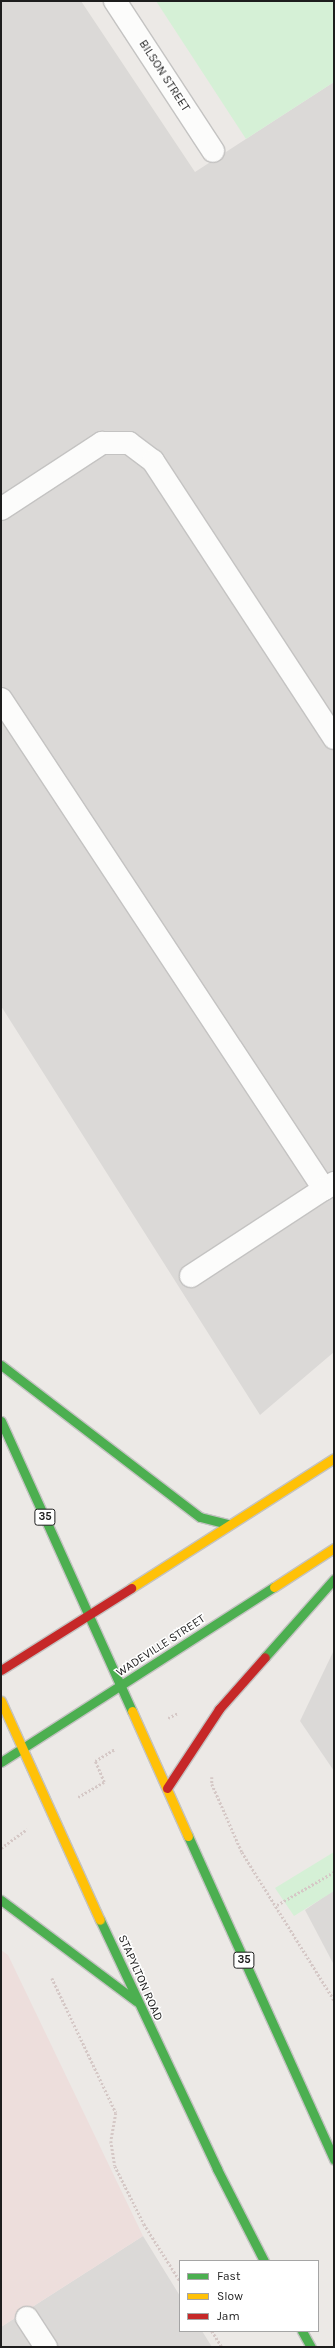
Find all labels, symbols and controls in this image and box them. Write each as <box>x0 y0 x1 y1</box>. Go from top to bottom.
street label: BILSON STREET <box>135 37 193 115</box>
road number: 35 <box>34 1508 56 1526</box>
street label: WADEVILLE STREET <box>114 1612 208 1680</box>
street label: STAPYLTON ROAD <box>115 1933 165 2023</box>
road number: 35 <box>233 1951 255 1969</box>
legend <box>179 2260 319 2332</box>
text: Fast <box>217 2269 240 2283</box>
text: Slow <box>217 2289 243 2303</box>
text: Jam <box>217 2309 240 2323</box>

